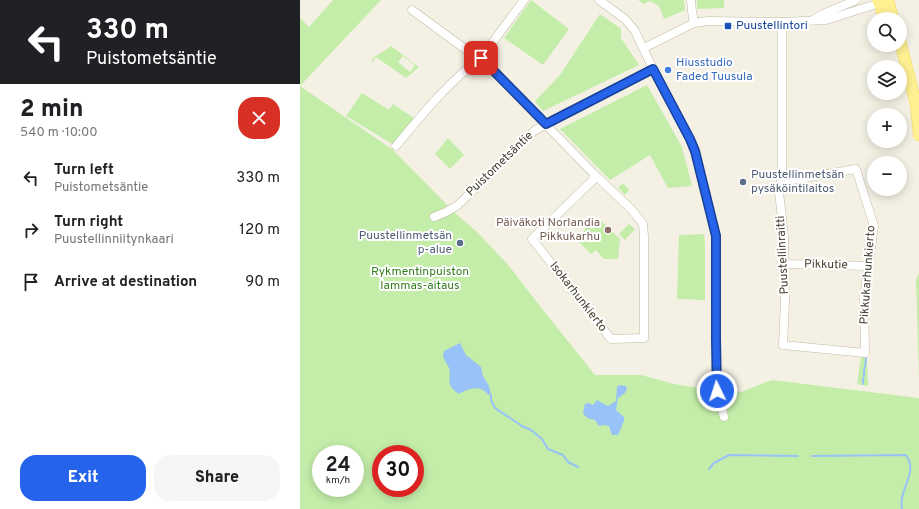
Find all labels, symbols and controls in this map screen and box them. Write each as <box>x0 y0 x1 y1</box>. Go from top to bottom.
map controls <box>867 12 907 196</box>
button: search <box>867 12 907 52</box>
text: 330 m <box>86 13 169 49</box>
icon: left <box>20 16 72 68</box>
place label: Puustellintori <box>736 18 808 34</box>
marker: Puustellintori <box>723 21 733 31</box>
pin <box>464 41 498 75</box>
icon: arrive <box>470 47 492 69</box>
text: Puistometsäntie <box>86 48 217 71</box>
place label: Hiusstudio Faded Tuusula <box>676 55 753 85</box>
button: layers <box>867 60 907 100</box>
marker: Hiusstudio Faded Tuusula <box>663 65 673 75</box>
text: 2 min <box>20 95 84 125</box>
button: close <box>238 97 280 139</box>
button: + <box>867 108 907 148</box>
text: 540 m · 10:00 <box>20 125 98 141</box>
street label: Puistometsäntie <box>463 128 537 200</box>
button: − <box>867 156 907 196</box>
text: Turn left <box>54 161 114 180</box>
icon: left <box>20 167 42 189</box>
place label: Puustellinmetsän pysäköintilaitos <box>751 167 844 197</box>
text: 330 m <box>236 169 280 188</box>
marker: Puustellinmetsän pysäköintilaitos <box>738 177 748 187</box>
text: Puistometsäntie <box>54 180 148 196</box>
text: Turn right <box>54 213 123 232</box>
place label: Päiväkoti Norlandia Pikkukarhu <box>496 215 600 245</box>
street label: Puustellinraitti <box>773 215 793 295</box>
icon: right <box>20 219 42 241</box>
text: 120 m <box>239 221 280 240</box>
marker: Päiväkoti Norlandia Pikkukarhu <box>603 225 613 235</box>
street label: Pikkukarhunkierto <box>857 225 879 325</box>
place label: Puustellinmetsän p-alue <box>359 228 452 258</box>
text: Puustellinniitynkaari <box>54 232 174 248</box>
marker: Puustellinmetsän p-alue <box>455 238 465 248</box>
street label: Pikkutie <box>804 257 848 273</box>
street label: Isokarhunkierto <box>546 259 611 336</box>
park label: Rykmentinpuiston lammas-aitaus <box>371 264 469 294</box>
icon: arrive <box>20 271 42 293</box>
text: Arrive at destination <box>54 273 197 292</box>
text: 90 m <box>245 273 280 292</box>
position arrow <box>696 370 738 412</box>
speed limit sign: 30 <box>372 445 424 497</box>
text: 24 <box>325 453 351 479</box>
button: Exit <box>20 455 146 501</box>
button: Share <box>154 455 280 501</box>
text: km/h <box>326 474 350 487</box>

